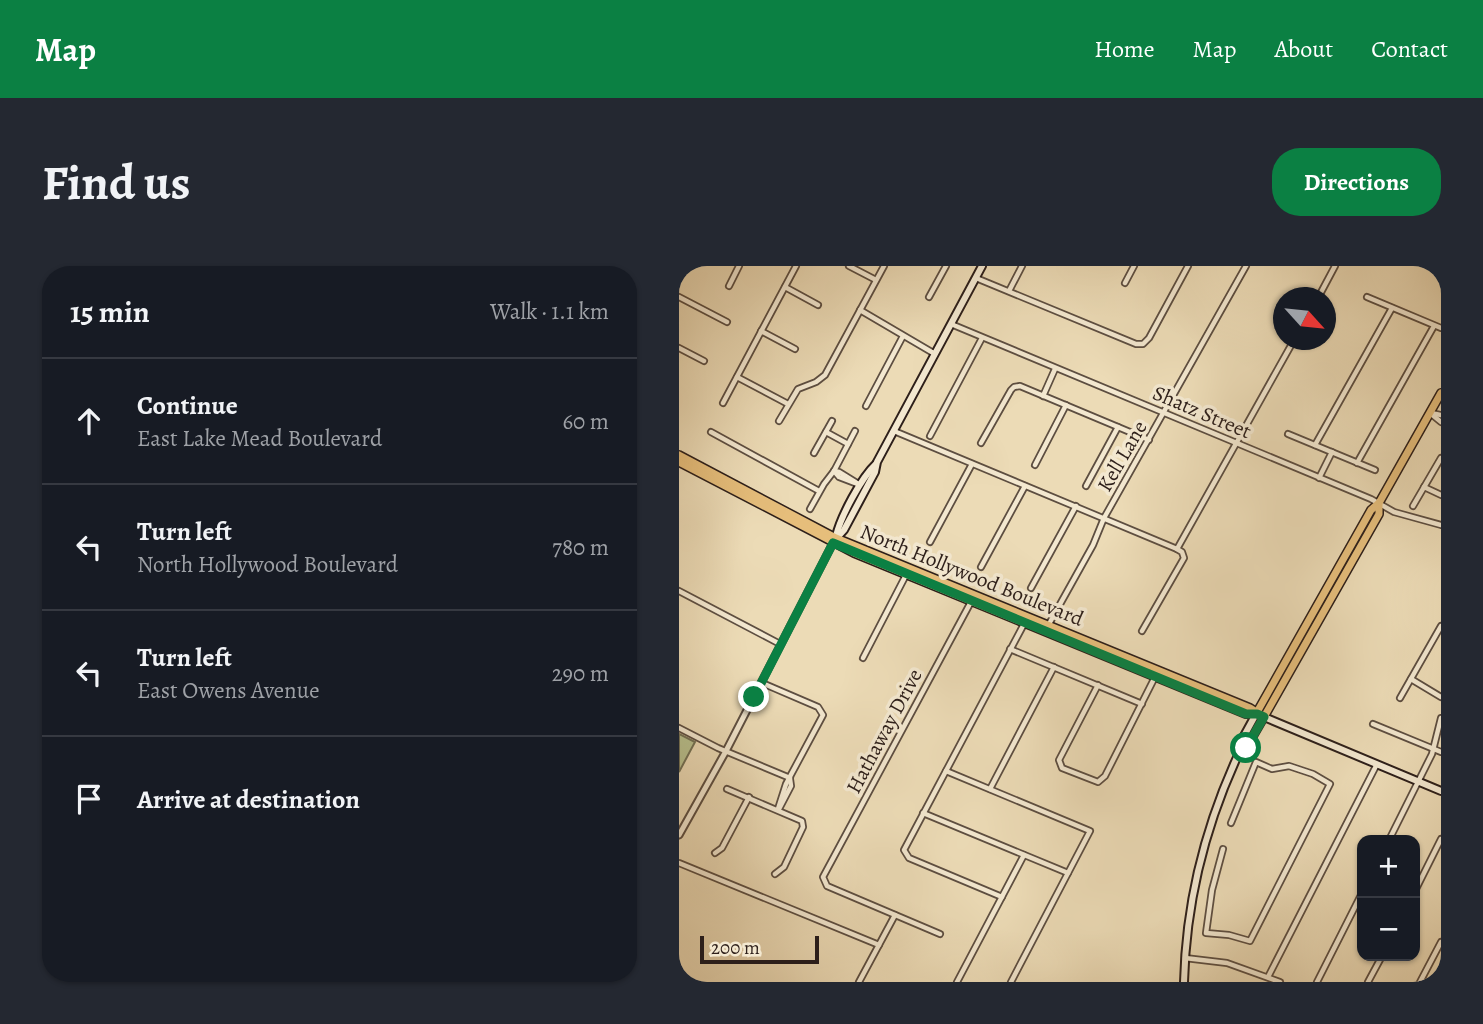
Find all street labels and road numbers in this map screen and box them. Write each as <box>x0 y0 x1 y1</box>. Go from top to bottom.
street label: Shatz Street <box>1149 379 1256 445</box>
street label: Kell Lane <box>1090 415 1154 497</box>
street label: North Hollywood Boulevard <box>856 517 1088 633</box>
street label: Hathaway Drive <box>839 664 929 798</box>

